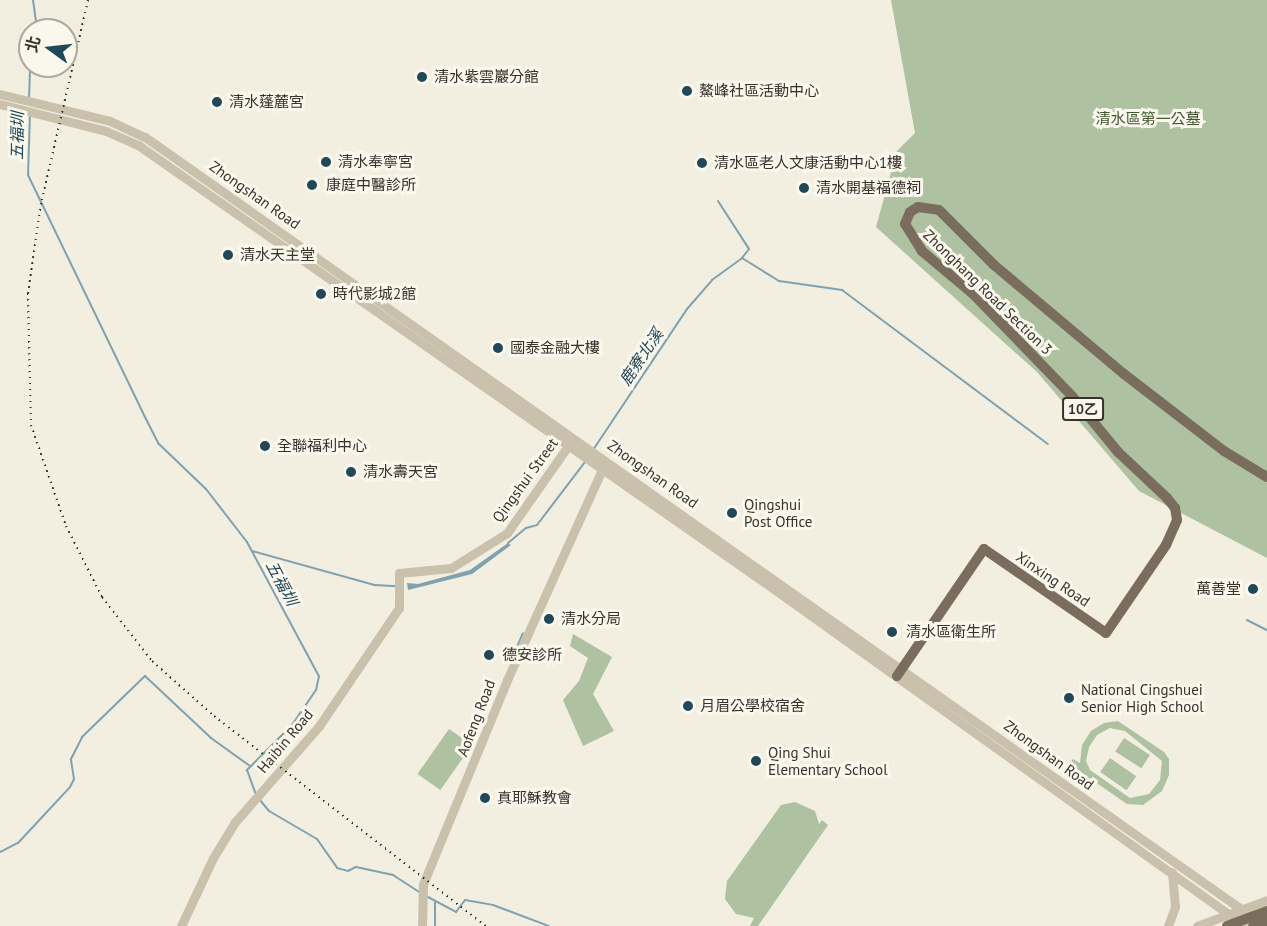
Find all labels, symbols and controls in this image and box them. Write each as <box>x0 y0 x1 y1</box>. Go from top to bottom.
north arrow <box>18 18 78 78</box>
text: 北 <box>21 34 44 54</box>
place label: 清水紫雲巖分館 <box>434 68 539 86</box>
marker: 清水紫雲巖分館 <box>415 70 429 84</box>
place label: 鰲峰社區活動中心 <box>699 82 819 100</box>
marker: 鰲峰社區活動中心 <box>680 84 694 98</box>
place label: 清水蓬麓宮 <box>229 93 304 111</box>
marker: 清水蓬麓宮 <box>210 95 224 109</box>
park label: 清水區第一公墓 <box>1096 110 1200 128</box>
water label: 五福圳 <box>7 112 27 160</box>
place label: 清水奉寧宮 <box>338 153 413 171</box>
place label: 清水區老人文康活動中心1樓 <box>714 154 902 172</box>
marker: 清水奉寧宮 <box>319 155 333 169</box>
marker: 清水區老人文康活動中心1樓 <box>695 156 709 170</box>
street label: Zhongshan Road <box>206 157 304 233</box>
marker: 康庭中醫診所 <box>303 176 321 194</box>
place label: 康庭中醫診所 <box>326 176 416 194</box>
place label: 清水開基福德祠 <box>816 179 921 197</box>
marker: 清水開基福德祠 <box>797 181 811 195</box>
street label: Zhonghang Road Section 3 <box>920 226 1056 358</box>
place label: 清水天主堂 <box>240 246 315 264</box>
marker: 清水天主堂 <box>221 248 235 262</box>
place label: 時代影城2館 <box>333 285 416 303</box>
marker: 時代影城2館 <box>314 287 328 301</box>
water label: 鹿寮北溪 <box>615 325 667 389</box>
place label: 國泰金融大樓 <box>510 339 600 357</box>
marker: 國泰金融大樓 <box>491 341 505 355</box>
road number: 10乙 <box>1062 398 1104 420</box>
street label: Qingshui Street <box>488 434 562 526</box>
street label: Zhongshan Road <box>604 436 702 512</box>
place label: 全聯福利中心 <box>277 437 367 455</box>
marker: 全聯福利中心 <box>258 439 272 453</box>
place label: 清水壽天宮 <box>363 463 438 481</box>
marker: 清水壽天宮 <box>344 465 358 479</box>
place label: Qingshui Post Office <box>744 495 812 530</box>
marker: Qingshui Post Office <box>725 506 739 520</box>
street label: Xinxing Road <box>1013 548 1093 610</box>
water label: 五福圳 <box>262 557 302 609</box>
place label: 萬善堂 <box>1196 580 1241 598</box>
marker: 萬善堂 <box>1246 582 1260 596</box>
place label: 清水分局 <box>561 610 621 628</box>
marker: 清水分局 <box>542 612 556 626</box>
marker: 清水區衛生所 <box>883 623 901 641</box>
place label: 清水區衛生所 <box>906 623 996 641</box>
marker: 德安診所 <box>480 646 498 664</box>
place label: 德安診所 <box>502 646 562 664</box>
street label: Aofeng Road <box>453 677 499 759</box>
place label: National Cingshuei Senior High School <box>1081 680 1204 715</box>
marker: National Cingshuei Senior High School <box>1062 691 1076 705</box>
place label: 月眉公學校宿舍 <box>700 697 805 715</box>
marker: 月眉公學校宿舍 <box>681 699 695 713</box>
street label: Haibin Road <box>253 705 317 777</box>
street label: Zhongshan Road <box>1001 716 1097 794</box>
place label: Qing Shui Elementary School <box>768 743 888 778</box>
marker: Qing Shui Elementary School <box>749 754 763 768</box>
place label: 真耶穌教會 <box>497 789 572 807</box>
marker: 真耶穌教會 <box>478 791 492 805</box>

